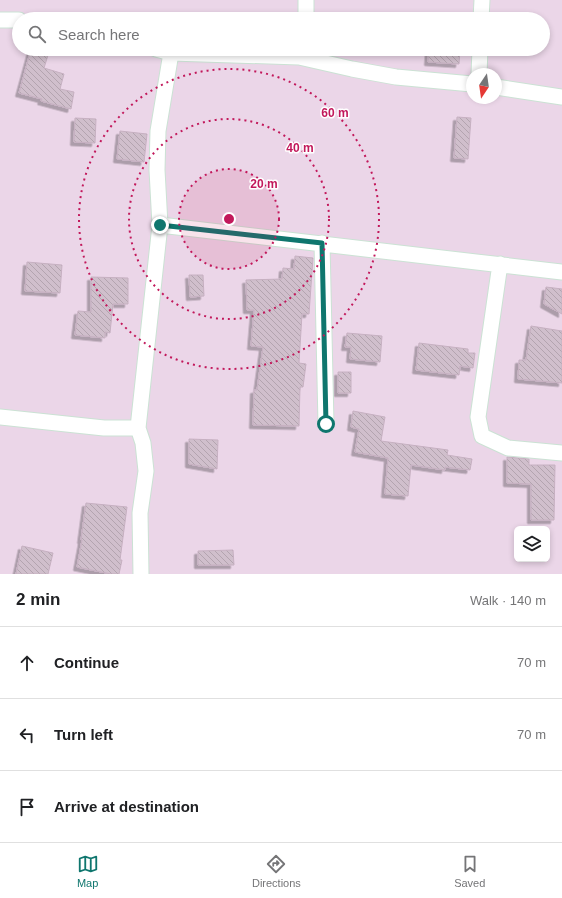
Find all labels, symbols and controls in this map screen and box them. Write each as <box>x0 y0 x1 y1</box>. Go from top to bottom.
search box <box>12 12 550 56</box>
icon: search <box>26 23 48 45</box>
text: Search here <box>58 26 140 43</box>
north arrow <box>466 68 502 104</box>
text: 60 m <box>321 106 349 120</box>
text: 40 m <box>286 141 314 155</box>
text: 20 m <box>250 177 278 191</box>
centre of rings <box>222 212 236 226</box>
route end <box>151 216 169 234</box>
route start <box>317 415 335 433</box>
map controls <box>514 526 550 562</box>
button: layers <box>514 526 550 562</box>
text: 2 min <box>16 590 60 609</box>
text: Walk · 140 m <box>470 593 546 608</box>
icon: ahead <box>16 652 38 674</box>
text: Continue <box>54 654 119 671</box>
text: 70 m <box>517 655 546 670</box>
icon: left <box>16 724 38 746</box>
text: Turn left <box>54 726 113 743</box>
text: 70 m <box>517 727 546 742</box>
icon: arrive <box>16 796 38 818</box>
text: Arrive at destination <box>54 798 199 815</box>
tab: Map <box>77 853 99 889</box>
tab: Directions <box>252 853 301 889</box>
tab: Saved <box>454 853 485 889</box>

